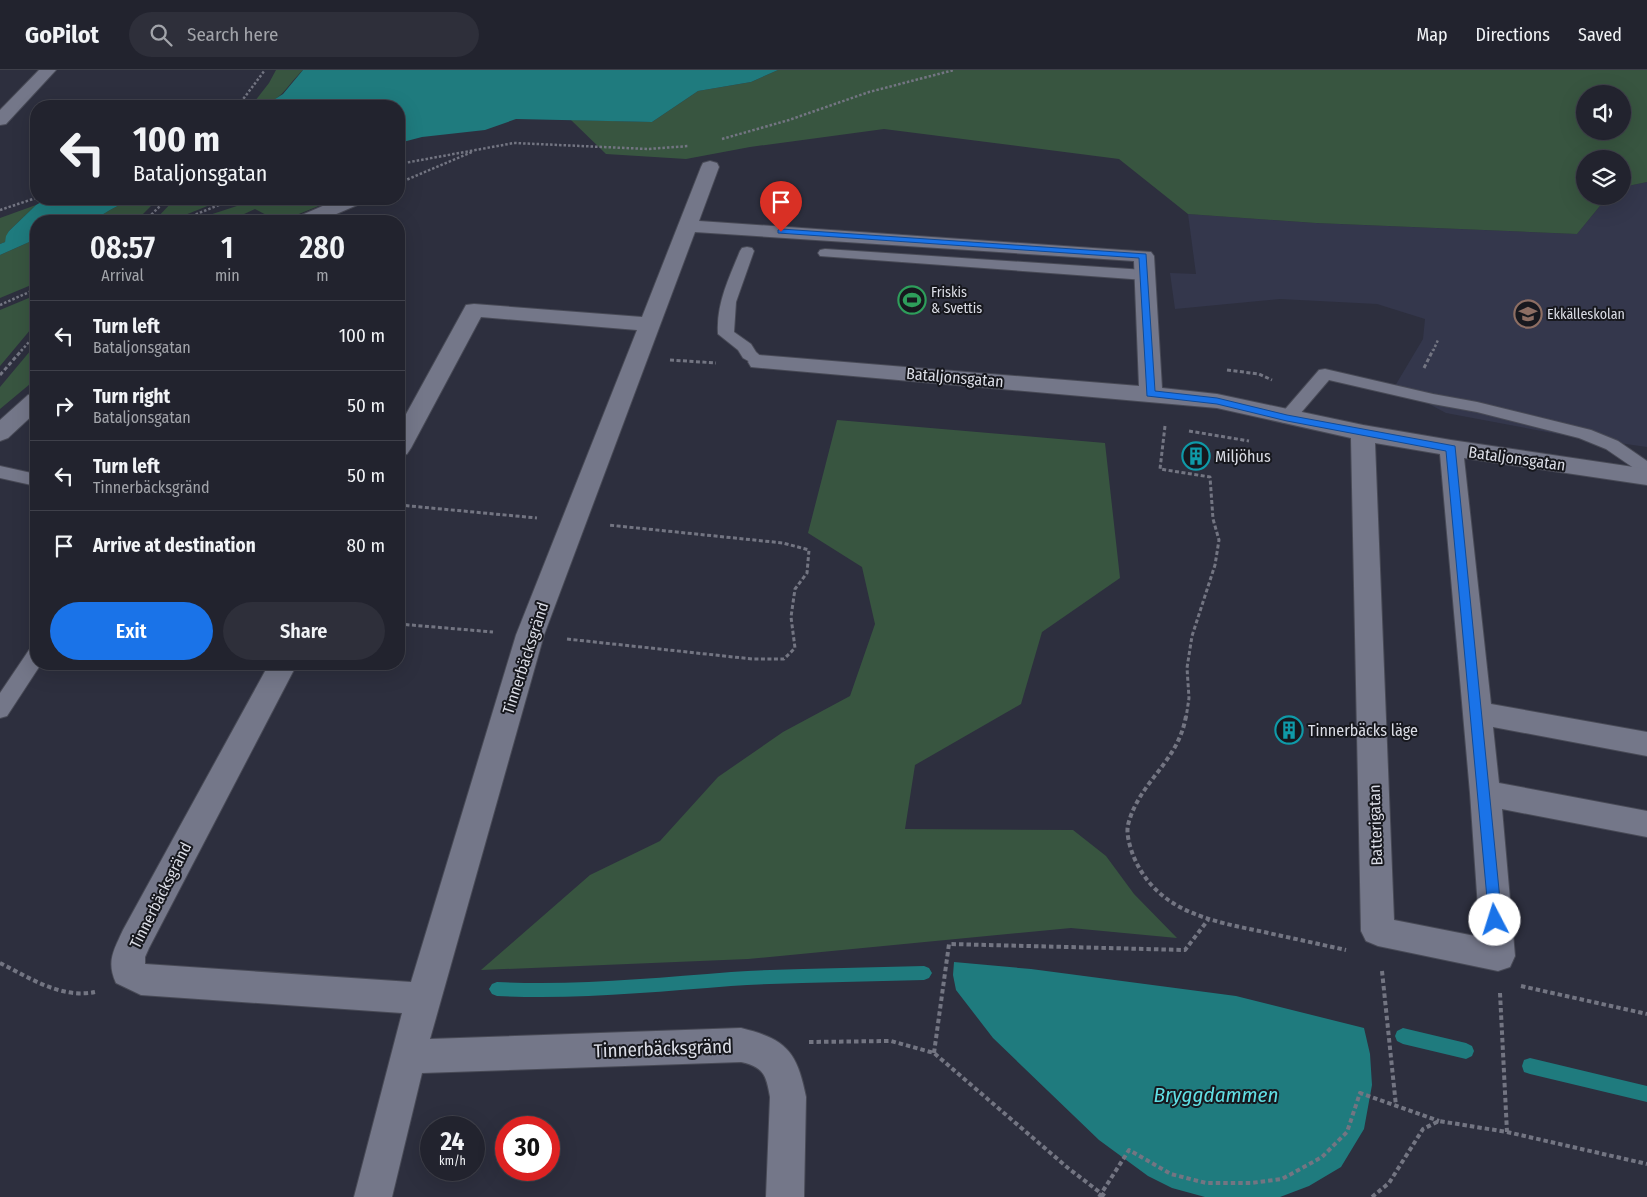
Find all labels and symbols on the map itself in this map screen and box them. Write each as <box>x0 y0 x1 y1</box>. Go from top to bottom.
pin <box>760 181 802 232</box>
place label: Friskis & Svettis <box>931 284 982 317</box>
sports icon: Friskis & Svettis <box>897 285 927 315</box>
school or university icon: Ekkälleskolan <box>1513 299 1543 329</box>
place label: Ekkälleskolan <box>1547 306 1625 323</box>
street label: Bataljonsgatan <box>905 364 1004 391</box>
building icon: Miljöhus <box>1181 441 1211 471</box>
street label: Bataljonsgatan <box>1467 442 1567 475</box>
place label: Miljöhus <box>1215 447 1271 466</box>
street label: Tinnerbäcksgränd <box>498 600 553 716</box>
building icon: Tinnerbäcks läge <box>1274 715 1304 745</box>
place label: Tinnerbäcks läge <box>1308 721 1418 740</box>
street label: Batterigatan <box>1365 784 1386 866</box>
street label: Tinnerbäcksgränd <box>126 839 195 951</box>
position arrow <box>1468 893 1520 945</box>
street label: Tinnerbäcksgränd <box>593 1035 733 1062</box>
water label: Bryggdammen <box>1153 1082 1279 1108</box>
speed limit sign: 30 <box>495 1116 560 1181</box>

